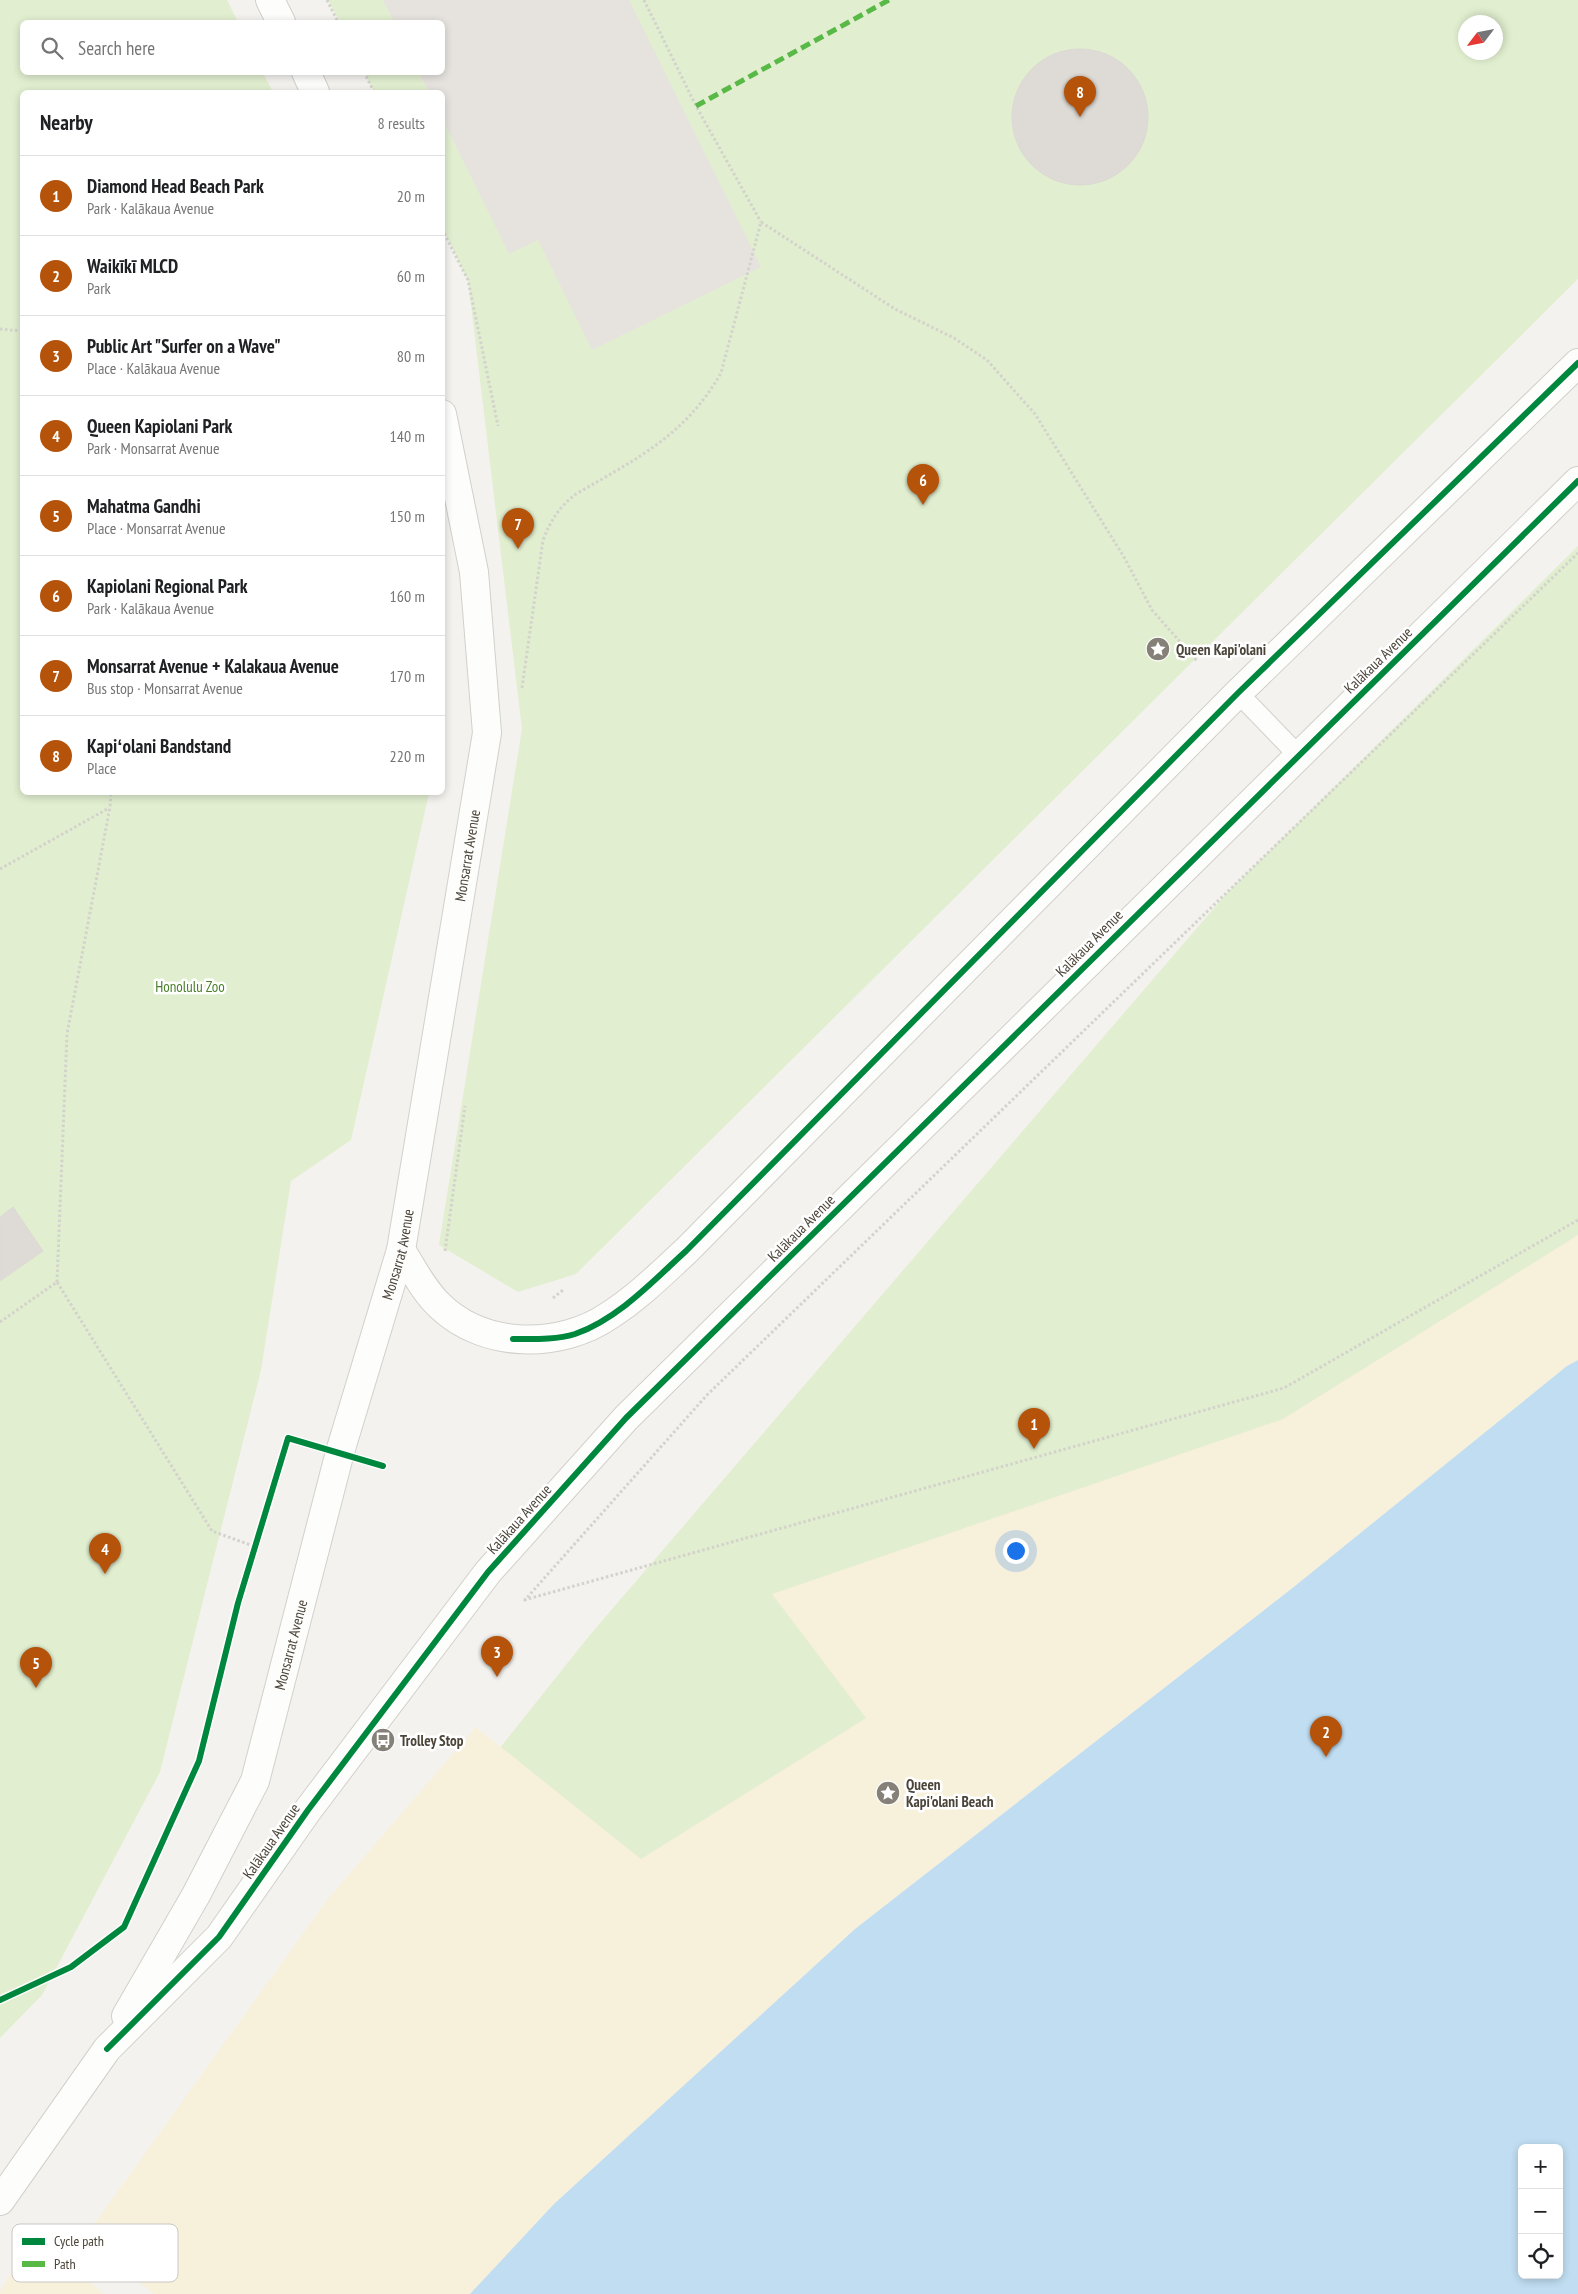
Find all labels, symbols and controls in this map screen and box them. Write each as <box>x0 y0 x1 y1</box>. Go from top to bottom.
north arrow <box>1458 15 1503 60</box>
search box <box>20 20 445 75</box>
icon: search <box>38 34 66 62</box>
text: Search here <box>78 36 155 60</box>
pin: 8 <box>1064 76 1096 117</box>
text: Nearby <box>40 109 93 136</box>
text: 8 results <box>378 113 425 133</box>
text: Diamond Head Beach Park <box>87 174 264 198</box>
text: 1 <box>52 186 60 206</box>
text: 20 m <box>397 186 425 206</box>
text: Park · Kalākaua Avenue <box>87 198 214 218</box>
text: Waikīkī MLCD <box>87 254 178 278</box>
text: 2 <box>52 266 60 286</box>
text: 60 m <box>397 266 425 286</box>
text: Park <box>87 278 111 298</box>
text: Public Art "Surfer on a Wave" <box>87 334 281 358</box>
text: 3 <box>52 346 60 366</box>
text: 80 m <box>397 346 425 366</box>
text: Place · Kalākaua Avenue <box>87 358 220 378</box>
text: Queen Kapiolani Park <box>87 414 232 438</box>
text: 4 <box>52 426 60 446</box>
text: 140 m <box>390 426 425 446</box>
text: Park · Monsarrat Avenue <box>87 438 220 458</box>
pin: 6 <box>907 464 939 505</box>
text: Mahatma Gandhi <box>87 494 201 518</box>
text: 5 <box>52 506 60 526</box>
text: 150 m <box>390 506 425 526</box>
pin: 7 <box>502 508 534 549</box>
text: Place · Monsarrat Avenue <box>87 518 226 538</box>
text: Kapiolani Regional Park <box>87 574 248 598</box>
text: 6 <box>52 586 60 606</box>
text: 160 m <box>390 586 425 606</box>
text: Park · Kalākaua Avenue <box>87 598 214 618</box>
street label: Kalākaua Avenue <box>1340 623 1416 697</box>
place icon: Queen Kapi'olani <box>1145 636 1171 662</box>
place label: Queen Kapi'olani <box>1176 640 1266 659</box>
text: Monsarrat Avenue + Kalakaua Avenue <box>87 654 339 678</box>
text: 7 <box>52 666 60 686</box>
text: 170 m <box>390 666 425 686</box>
text: Bus stop · Monsarrat Avenue <box>87 678 243 698</box>
text: Kapiʻolani Bandstand <box>87 734 231 758</box>
text: 8 <box>52 746 60 766</box>
text: 220 m <box>390 746 425 766</box>
text: Place <box>87 758 116 778</box>
street label: Monsarrat Avenue <box>450 808 484 903</box>
street label: Kalākaua Avenue <box>1051 905 1127 981</box>
park label: Honolulu Zoo <box>155 977 225 996</box>
street label: Kalākaua Avenue <box>763 1190 839 1266</box>
street label: Monsarrat Avenue <box>377 1208 417 1302</box>
pin: 1 <box>1018 1408 1050 1449</box>
street label: Kalākaua Avenue <box>483 1480 555 1558</box>
pin: 4 <box>89 1533 121 1574</box>
your location <box>1003 1538 1029 1564</box>
street label: Monsarrat Avenue <box>269 1597 311 1692</box>
pin: 3 <box>481 1636 513 1677</box>
pin: 5 <box>20 1647 52 1688</box>
pin: 2 <box>1310 1716 1342 1757</box>
bus stop icon: Trolley Stop <box>370 1727 396 1753</box>
place label: Trolley Stop <box>400 1731 464 1750</box>
place label: Queen Kapi'olani Beach <box>906 1775 994 1811</box>
place icon: Queen Kapi'olani Beach <box>875 1780 901 1806</box>
street label: Kalākaua Avenue <box>238 1800 304 1882</box>
map controls <box>1518 2144 1563 2279</box>
button: + <box>1518 2144 1563 2189</box>
button: − <box>1518 2189 1563 2234</box>
legend <box>12 2224 178 2282</box>
text: Cycle path <box>54 2232 104 2250</box>
button: locate <box>1518 2234 1563 2279</box>
text: Path <box>54 2255 76 2273</box>

